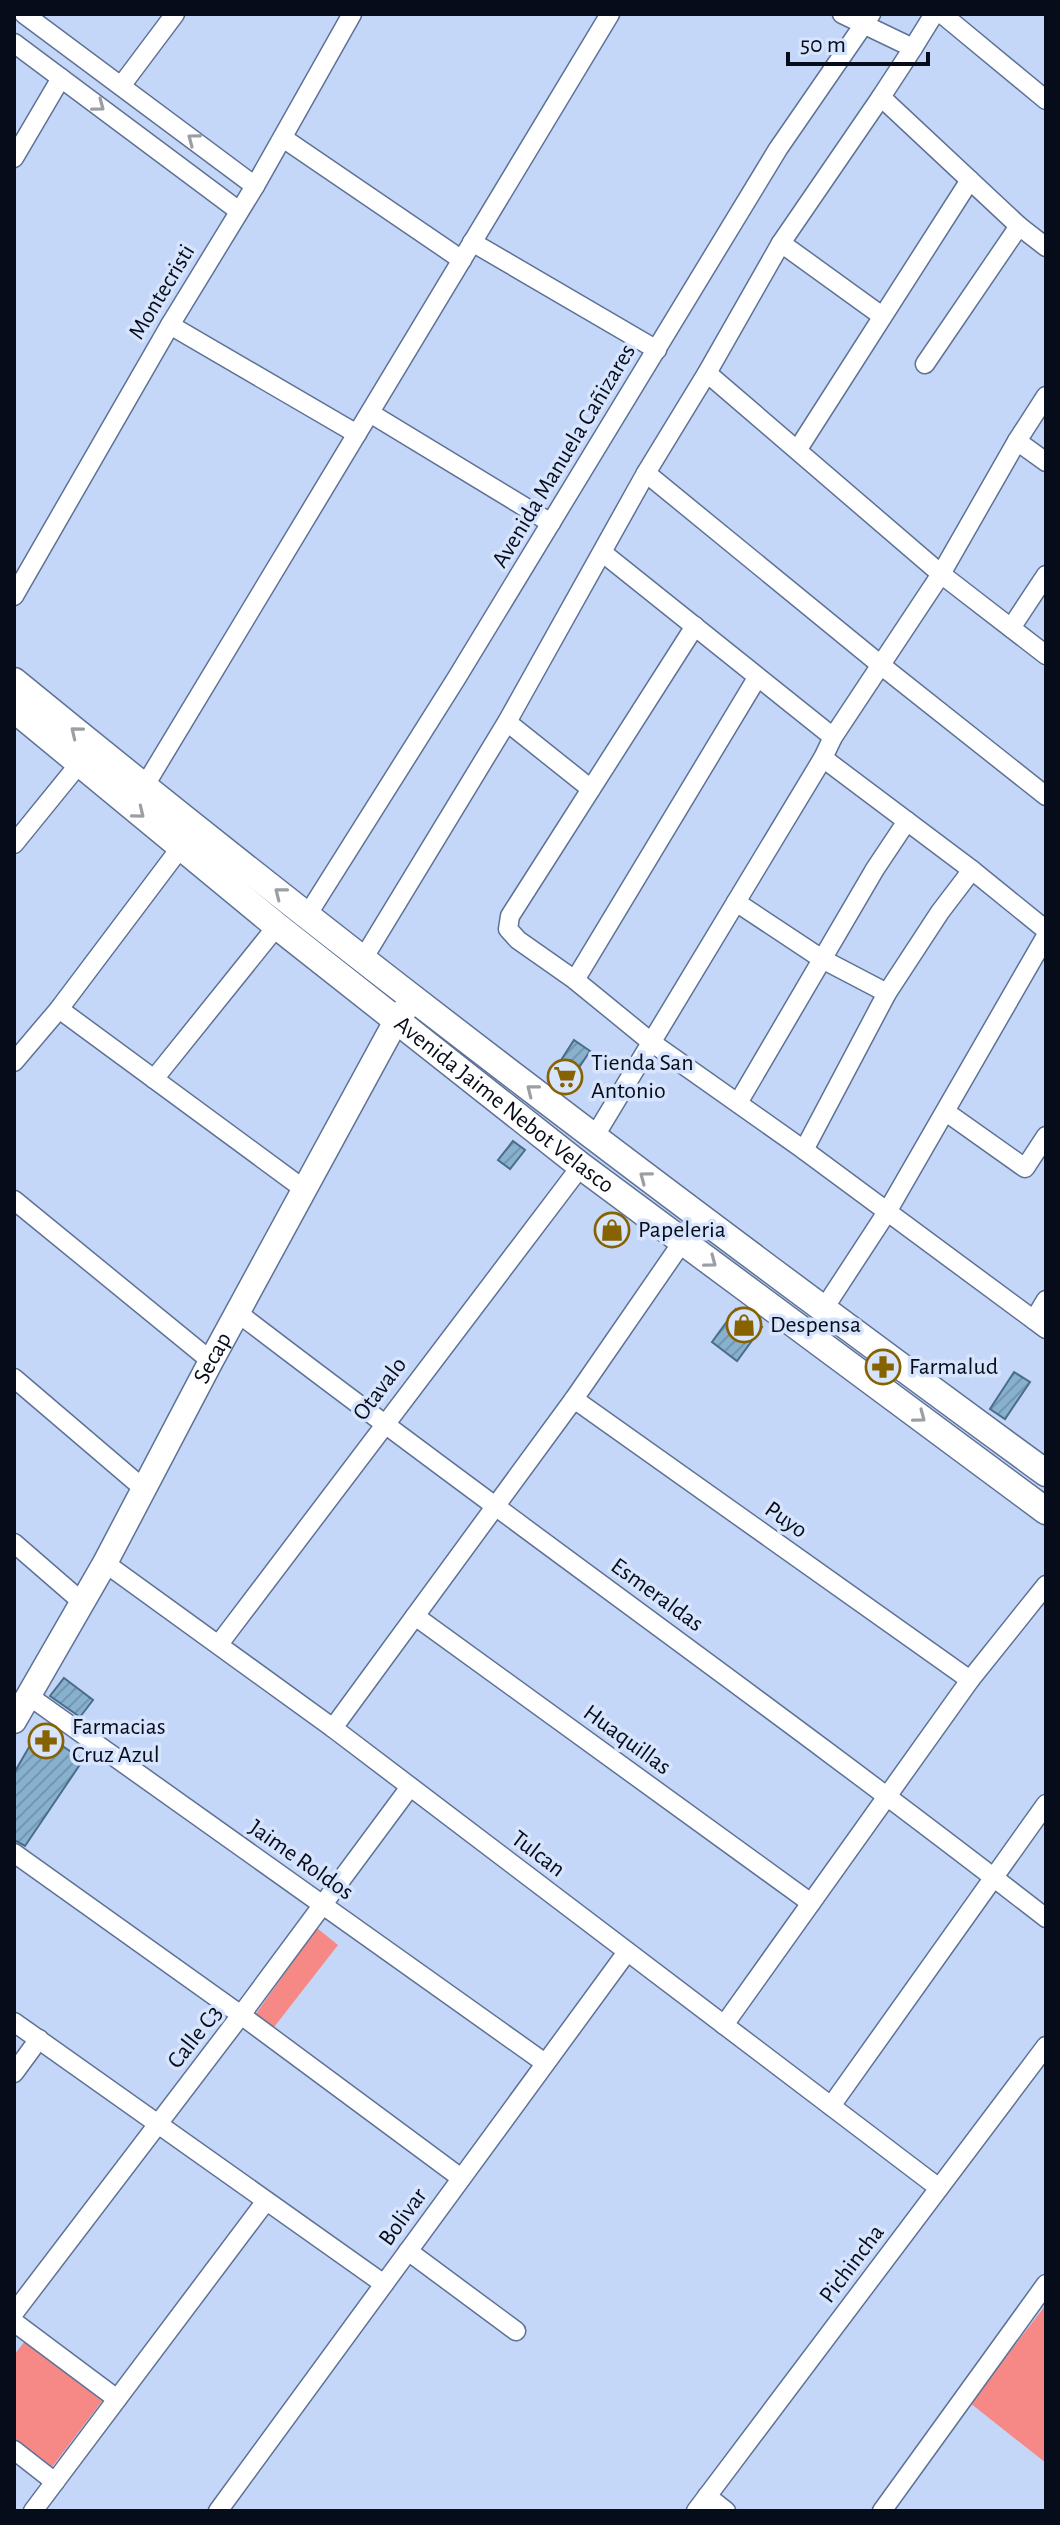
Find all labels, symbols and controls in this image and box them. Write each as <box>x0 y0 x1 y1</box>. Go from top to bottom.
scale bar <box>788 16 928 66</box>
text: 50 m <box>800 33 846 57</box>
one-way arrow <box>90 97 105 111</box>
one-way arrow <box>187 135 201 149</box>
street label: Montecristi <box>124 241 200 343</box>
street label: Avenida Manuela Cañizares <box>488 340 640 572</box>
one-way arrow <box>70 727 85 741</box>
one-way arrow <box>129 803 144 818</box>
one-way arrow <box>274 888 289 902</box>
street label: Avenida Jaime Nebot Velasco <box>390 1012 618 1198</box>
place label: Tienda San Antonio <box>591 1051 694 1103</box>
supermarket icon: Tienda San Antonio <box>546 1058 584 1096</box>
one-way arrow <box>526 1086 541 1100</box>
one-way arrow <box>639 1173 654 1187</box>
shop icon: Papeleria <box>593 1211 631 1249</box>
place label: Papeleria <box>638 1218 726 1242</box>
one-way arrow <box>702 1252 717 1267</box>
shop icon: Despensa <box>725 1306 763 1344</box>
place label: Despensa <box>770 1313 861 1337</box>
street label: Secap <box>189 1328 236 1387</box>
pharmacy icon: Farmalud <box>864 1348 902 1386</box>
street label: Otavalo <box>349 1353 411 1425</box>
place label: Farmalud <box>909 1355 998 1379</box>
one-way arrow <box>911 1408 925 1422</box>
street label: Puyo <box>760 1497 812 1543</box>
street label: Esmeraldas <box>606 1554 708 1636</box>
street label: Huaquillas <box>579 1700 675 1780</box>
place label: Farmacias Cruz Azul <box>72 1715 166 1767</box>
pharmacy icon: Farmacias Cruz Azul <box>27 1722 65 1760</box>
street label: Jaime Roldos <box>244 1815 358 1905</box>
street label: Tulcan <box>507 1826 569 1882</box>
street label: Calle C3 <box>163 2001 227 2073</box>
street label: Bolivar <box>374 2184 432 2250</box>
street label: Pichincha <box>815 2220 889 2308</box>

